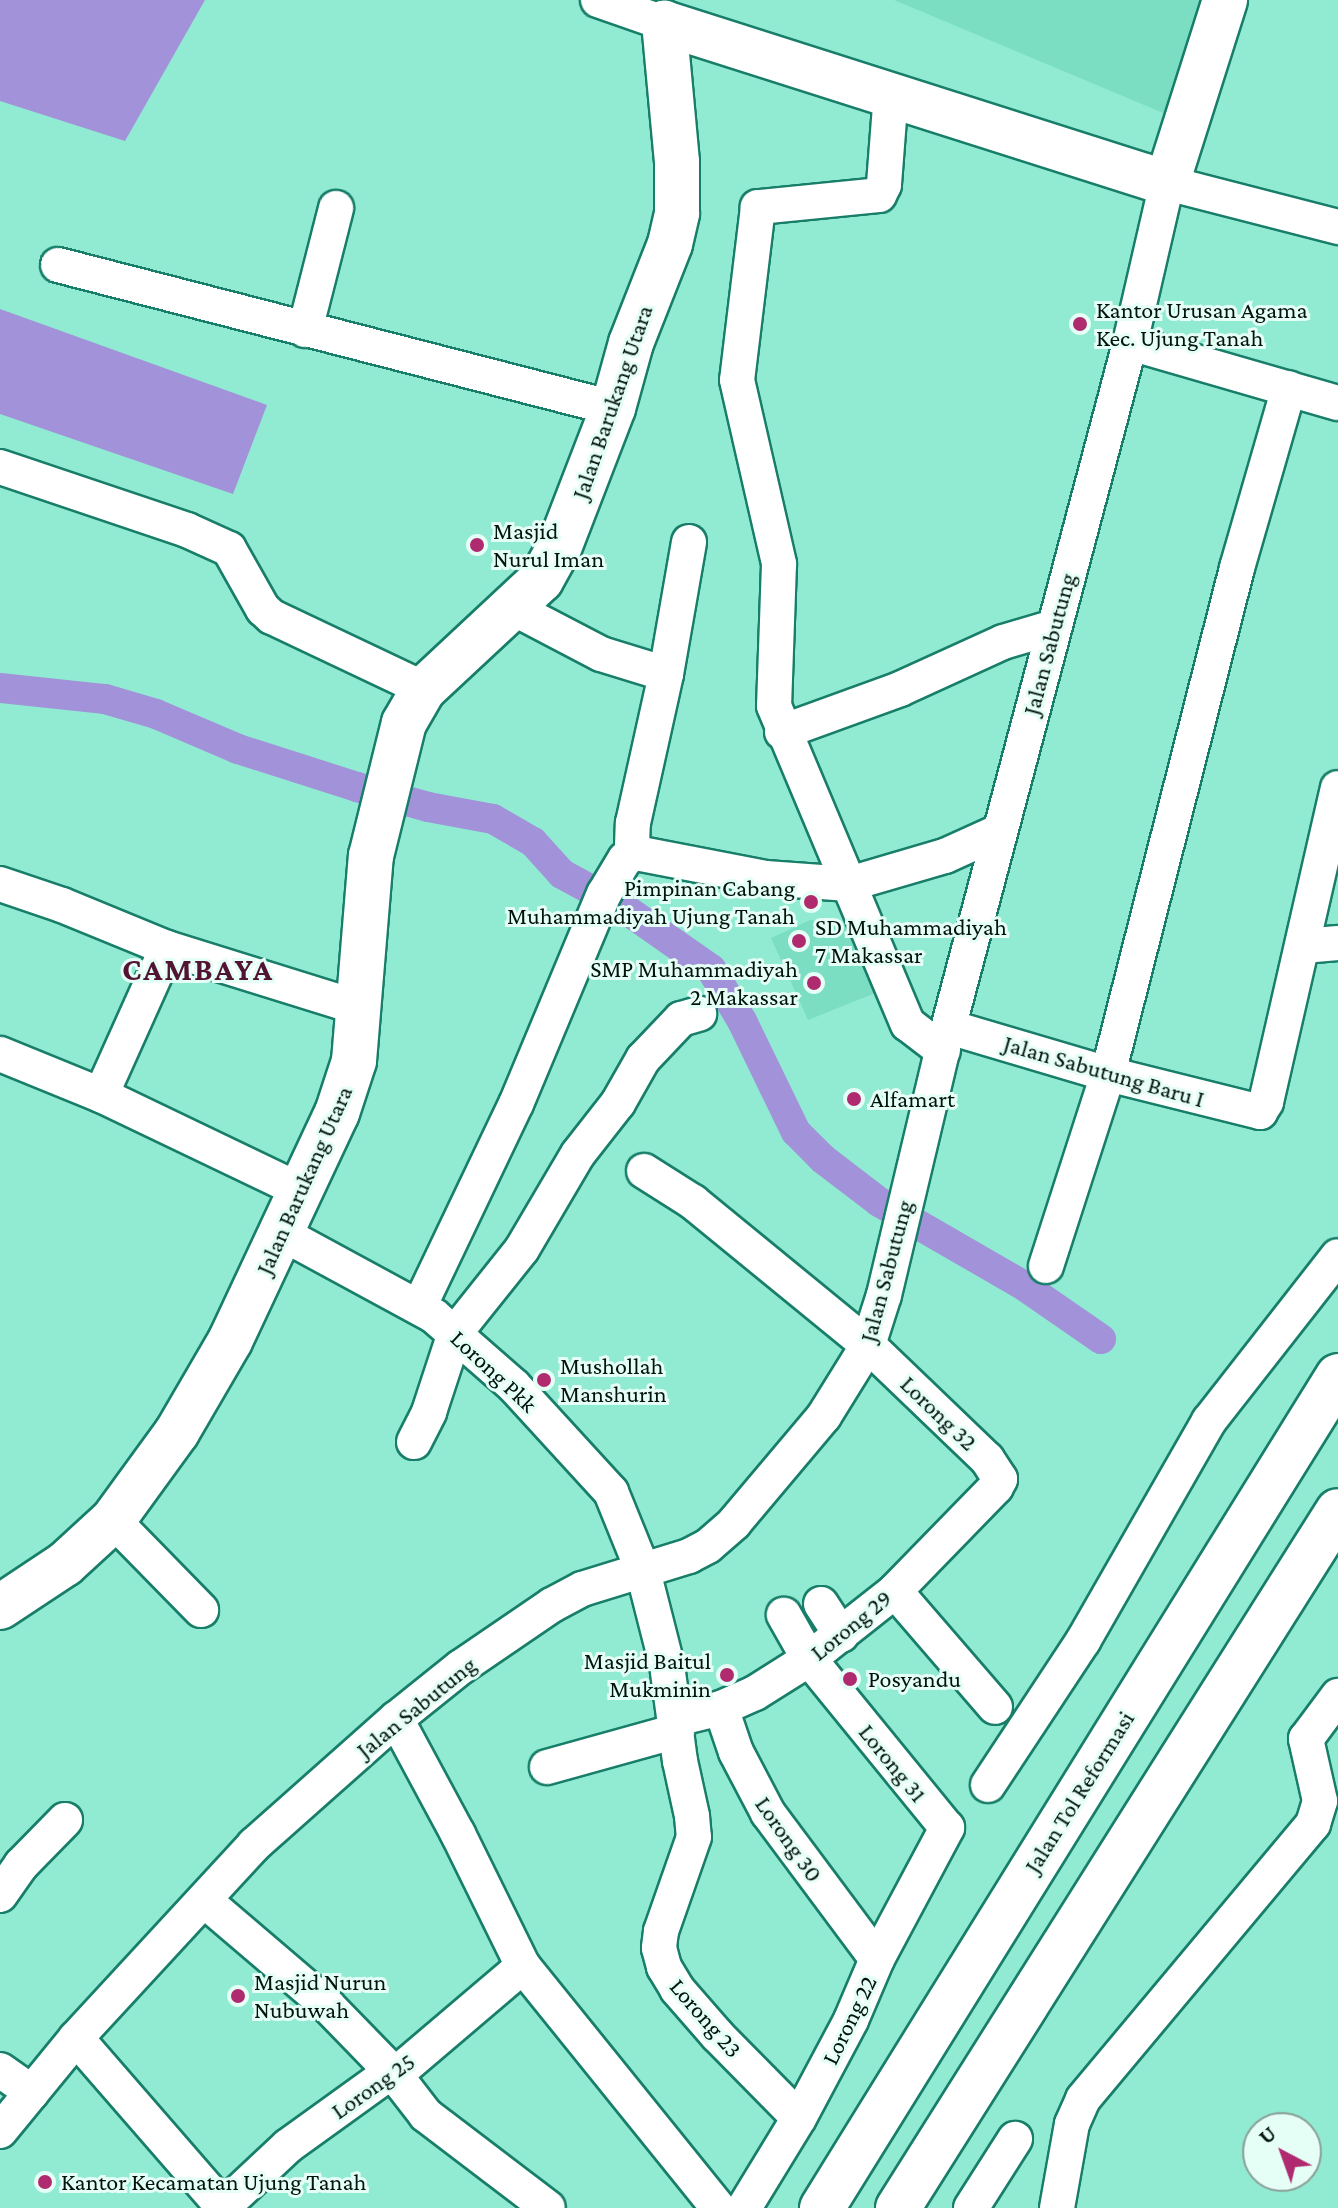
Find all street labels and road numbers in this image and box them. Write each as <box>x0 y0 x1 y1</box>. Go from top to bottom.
street label: Jalan Barukang Utara <box>565 301 659 503</box>
street label: Jalan Sabutung <box>1016 570 1082 718</box>
street label: Jalan Sabutung Baru I <box>1000 1029 1208 1113</box>
street label: Jalan Barukang Utara <box>249 1081 359 1279</box>
street label: Jalan Sabutung <box>853 1197 919 1345</box>
street label: Lorong Pkk <box>445 1324 543 1418</box>
street label: Lorong 32 <box>895 1369 983 1457</box>
street label: Lorong 29 <box>804 1583 898 1667</box>
street label: Jalan Sabutung <box>350 1650 482 1764</box>
street label: Jalan Tol Reformasi <box>1018 1706 1140 1878</box>
street label: Lorong 31 <box>853 1718 933 1808</box>
street label: Lorong 30 <box>749 1791 829 1887</box>
street label: Lorong 22 <box>815 1971 883 2069</box>
street label: Lorong 23 <box>664 1972 748 2064</box>
street label: Lorong 25 <box>326 2047 420 2125</box>

